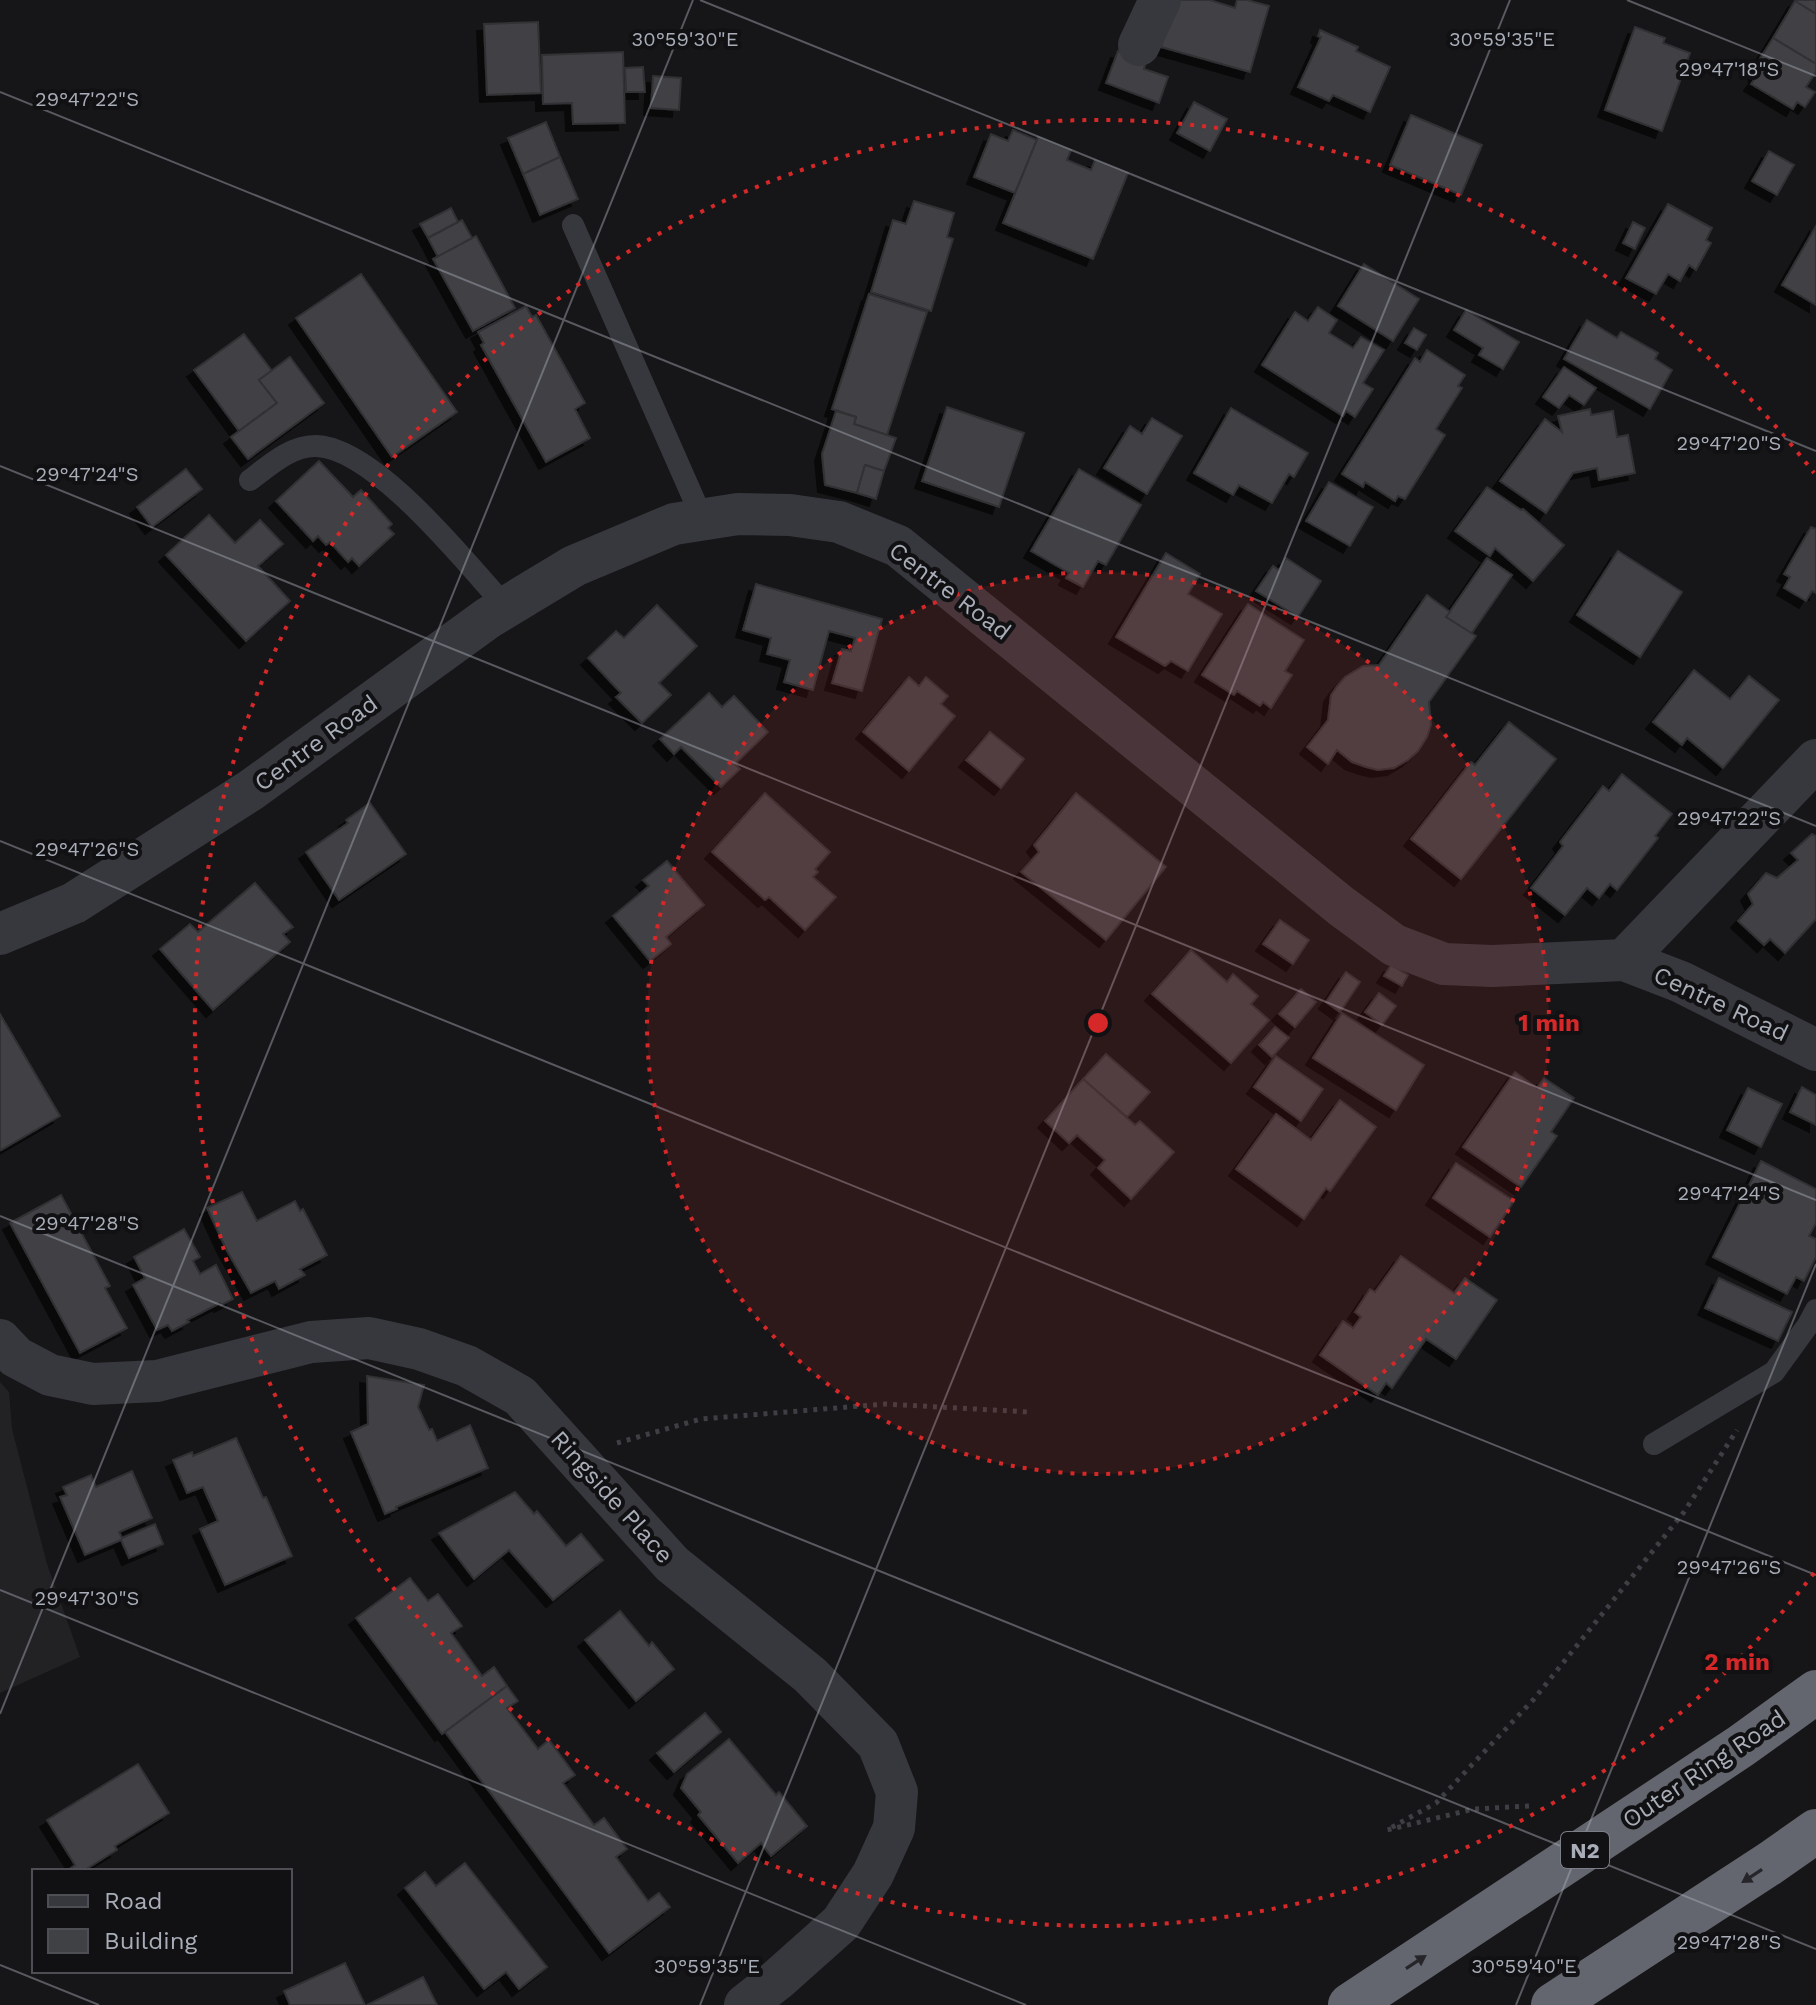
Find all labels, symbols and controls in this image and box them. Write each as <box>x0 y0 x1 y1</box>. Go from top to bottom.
text: 30°59'30"E <box>632 27 738 51</box>
text: 30°59'35"E <box>1449 27 1555 51</box>
text: 29°47'18"S <box>1679 57 1779 81</box>
text: 29°47'22"S <box>35 87 139 111</box>
text: 29°47'20"S <box>1677 431 1781 455</box>
text: 29°47'24"S <box>36 462 138 486</box>
street label: Centre Road <box>884 536 1016 646</box>
street label: Centre Road <box>249 689 383 797</box>
text: 29°47'22"S <box>1677 806 1781 830</box>
text: 29°47'26"S <box>35 837 139 861</box>
street label: Centre Road <box>1649 961 1793 1047</box>
centre of rings <box>1084 1009 1112 1037</box>
text: 1 min <box>1518 1009 1580 1037</box>
text: 29°47'24"S <box>1678 1181 1780 1205</box>
text: 29°47'28"S <box>35 1211 139 1235</box>
street label: Ringside Place <box>545 1425 679 1569</box>
text: 29°47'26"S <box>1677 1555 1781 1579</box>
text: 29°47'30"S <box>35 1586 139 1610</box>
text: 2 min <box>1704 1648 1770 1676</box>
street label: Outer Ring Road <box>1617 1704 1791 1834</box>
road number: N2 <box>1561 1832 1609 1868</box>
one-way arrow <box>1741 1868 1763 1882</box>
legend <box>32 1869 292 1973</box>
text: Road <box>104 1887 163 1915</box>
text: Building <box>104 1927 197 1955</box>
text: 29°47'28"S <box>1677 1930 1781 1954</box>
text: 30°59'35"E <box>654 1954 760 1978</box>
text: 30°59'40"E <box>1471 1954 1577 1978</box>
one-way arrow <box>1405 1955 1426 1970</box>

